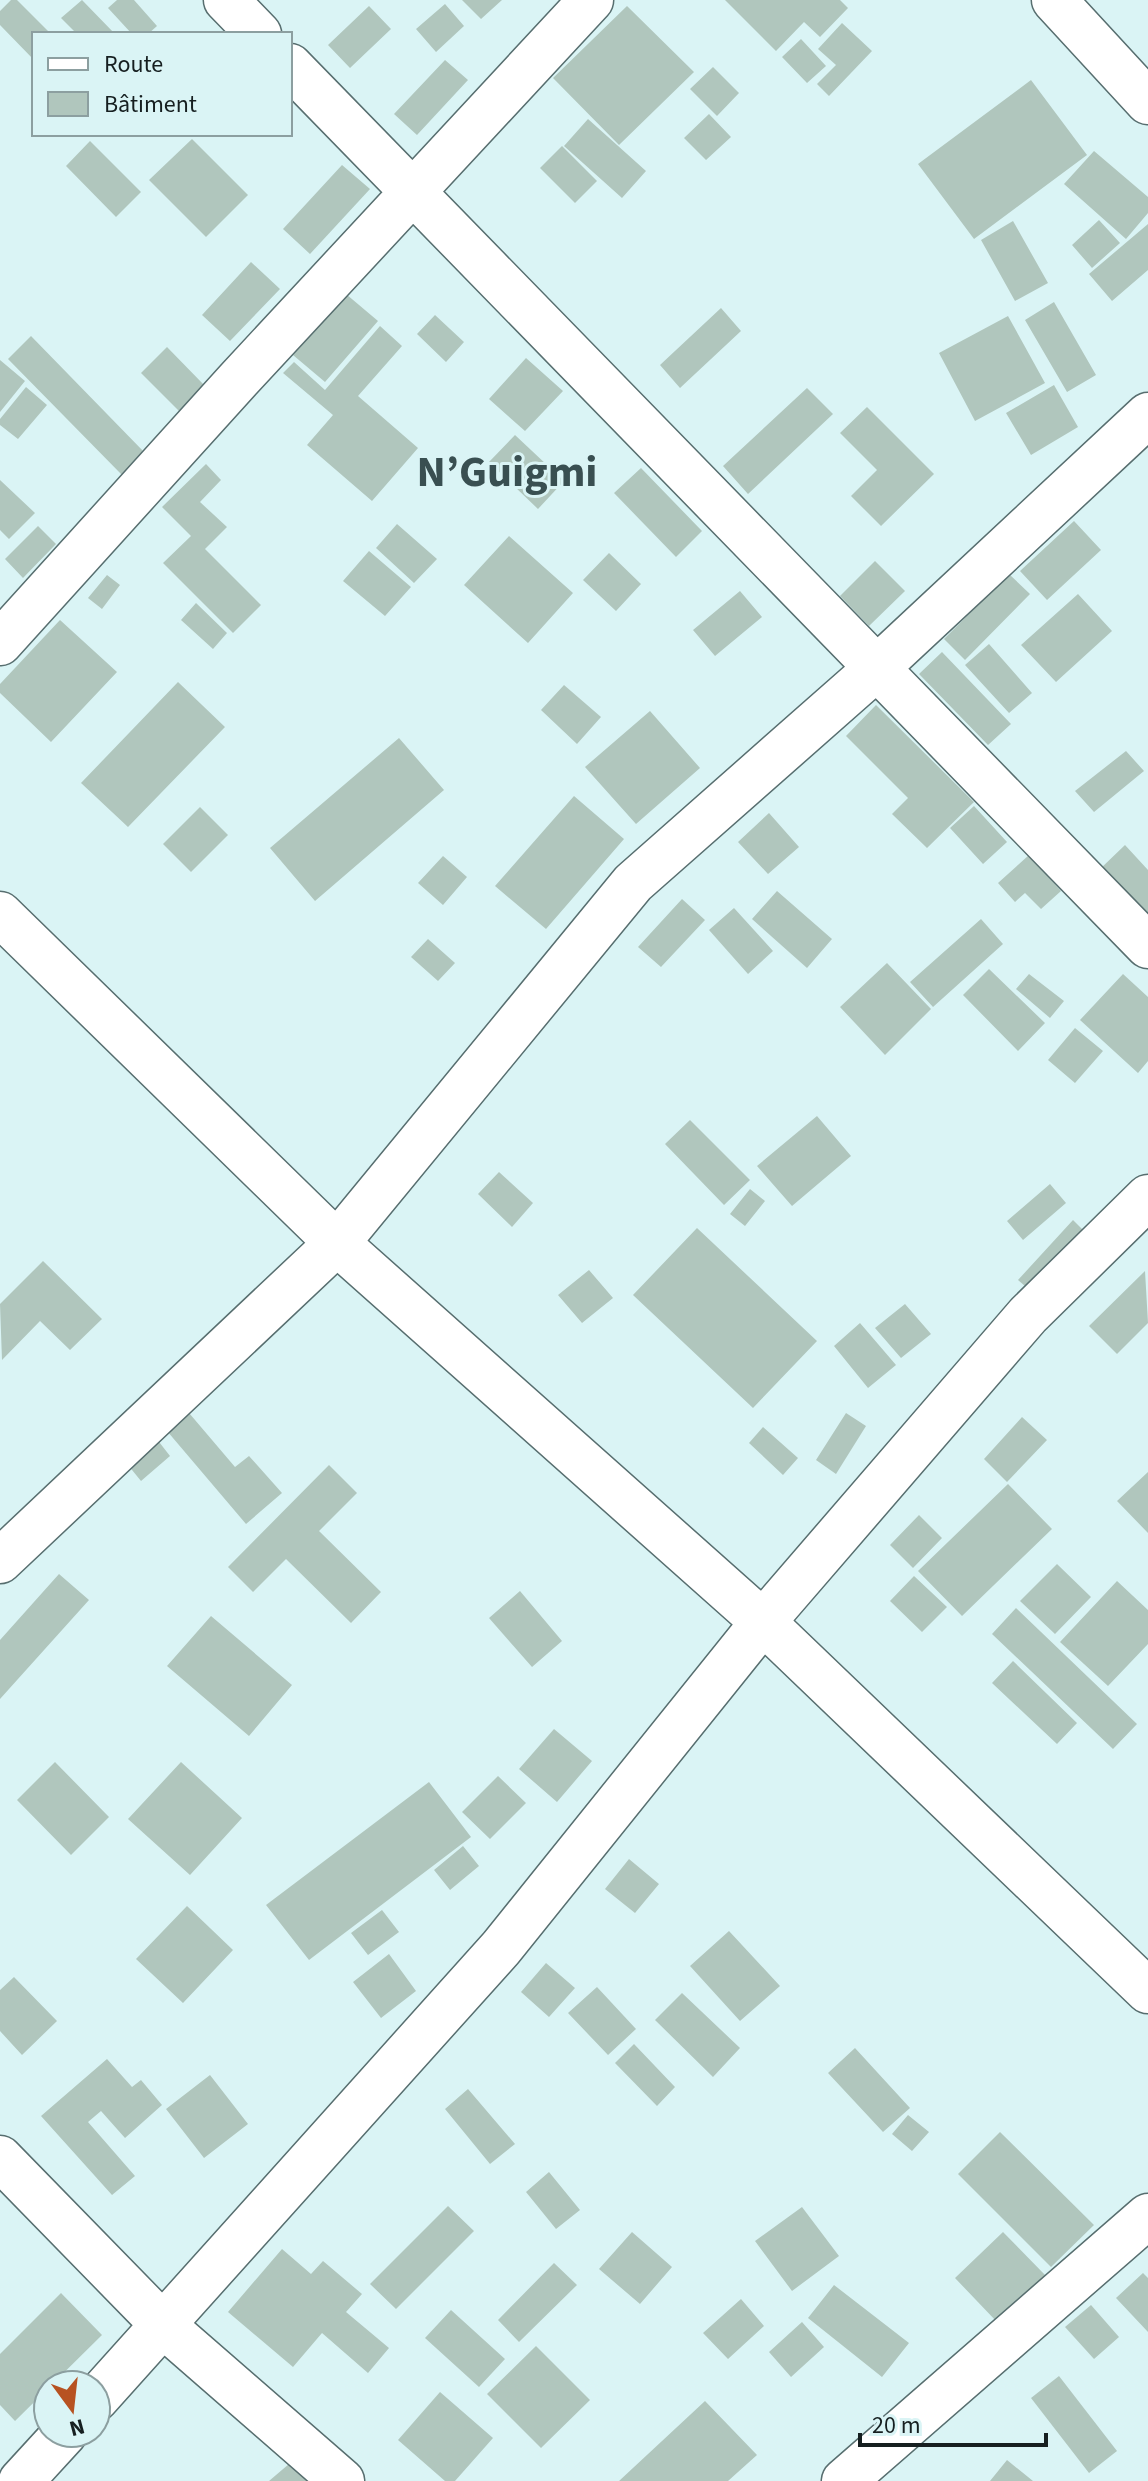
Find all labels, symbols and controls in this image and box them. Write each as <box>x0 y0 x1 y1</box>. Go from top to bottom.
legend <box>32 32 292 136</box>
text: Route <box>104 47 163 82</box>
text: Bâtiment <box>104 87 197 122</box>
district label: N’Guigmi <box>416 441 598 504</box>
north arrow <box>32 2369 112 2449</box>
scale bar <box>860 2397 1046 2447</box>
text: 20 m <box>872 2408 921 2443</box>
text: N <box>66 2410 88 2445</box>

